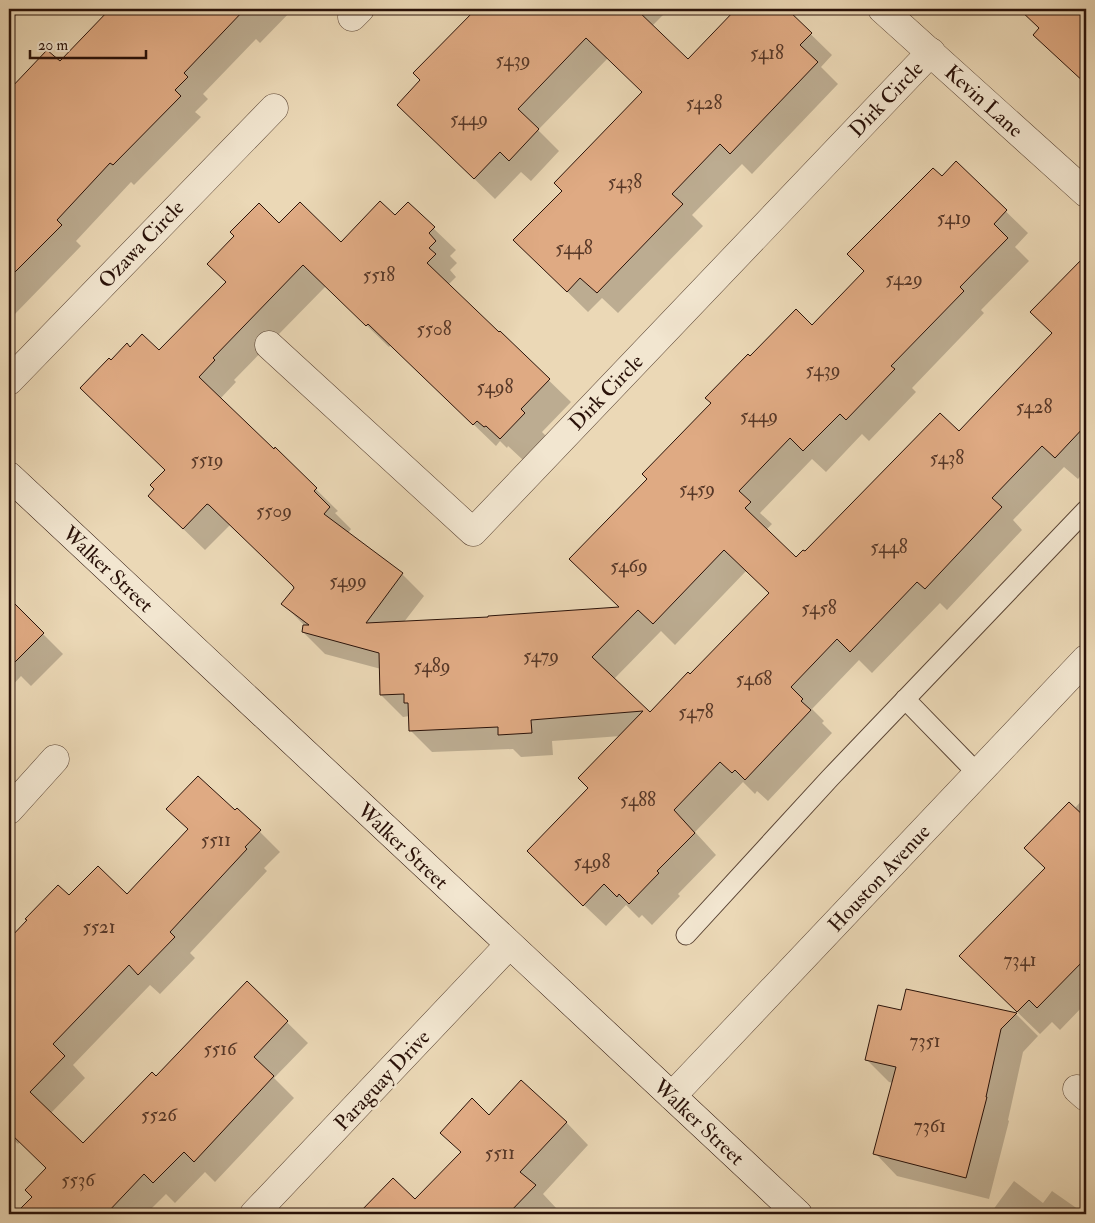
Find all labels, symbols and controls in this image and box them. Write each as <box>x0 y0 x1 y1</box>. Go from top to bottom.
scale bar <box>30 28 146 60</box>
text: 20 m <box>38 36 68 55</box>
house number: 5418 <box>750 41 784 65</box>
house number: 5439 <box>495 48 531 72</box>
street label: Dirk Circle <box>843 55 930 143</box>
street label: Kevin Lane <box>939 59 1029 144</box>
house number: 5428 <box>686 91 722 115</box>
house number: 5449 <box>450 107 488 131</box>
house number: 5438 <box>608 170 642 194</box>
street label: Ozawa Circle <box>93 194 190 294</box>
house number: 5419 <box>937 206 971 230</box>
house number: 5448 <box>555 236 593 260</box>
house number: 5518 <box>363 263 395 287</box>
house number: 5429 <box>885 267 923 291</box>
house number: 5508 <box>416 317 452 341</box>
street label: Dirk Circle <box>563 348 650 436</box>
house number: 5439 <box>805 358 841 382</box>
house number: 5498 <box>477 375 513 399</box>
house number: 5428 <box>1016 395 1052 419</box>
house number: 5449 <box>740 404 778 428</box>
house number: 5438 <box>930 446 964 470</box>
house number: 5519 <box>190 448 224 472</box>
house number: 5459 <box>679 477 715 501</box>
house number: 5509 <box>256 499 292 523</box>
street label: Walker Street <box>56 520 159 619</box>
house number: 5448 <box>870 535 908 559</box>
house number: 5469 <box>610 554 648 578</box>
house number: 5499 <box>329 569 367 593</box>
house number: 5458 <box>801 596 837 620</box>
house number: 5479 <box>523 644 559 668</box>
house number: 5489 <box>414 654 450 678</box>
house number: 5468 <box>736 667 772 691</box>
house number: 5478 <box>678 700 714 724</box>
house number: 5488 <box>620 788 656 812</box>
street label: Walker Street <box>351 797 454 896</box>
street label: Houston Avenue <box>822 819 936 938</box>
house number: 5511 <box>201 828 231 852</box>
house number: 5498 <box>574 850 610 874</box>
house number: 5521 <box>82 915 116 939</box>
house number: 7341 <box>1004 948 1036 972</box>
street label: Paraguay Drive <box>329 1024 436 1137</box>
house number: 7351 <box>909 1029 941 1053</box>
house number: 5516 <box>204 1037 238 1061</box>
street label: Walker Street <box>647 1073 750 1172</box>
house number: 5526 <box>141 1103 178 1127</box>
house number: 7361 <box>914 1114 946 1138</box>
house number: 5511 <box>485 1141 515 1165</box>
house number: 5536 <box>61 1168 96 1192</box>

